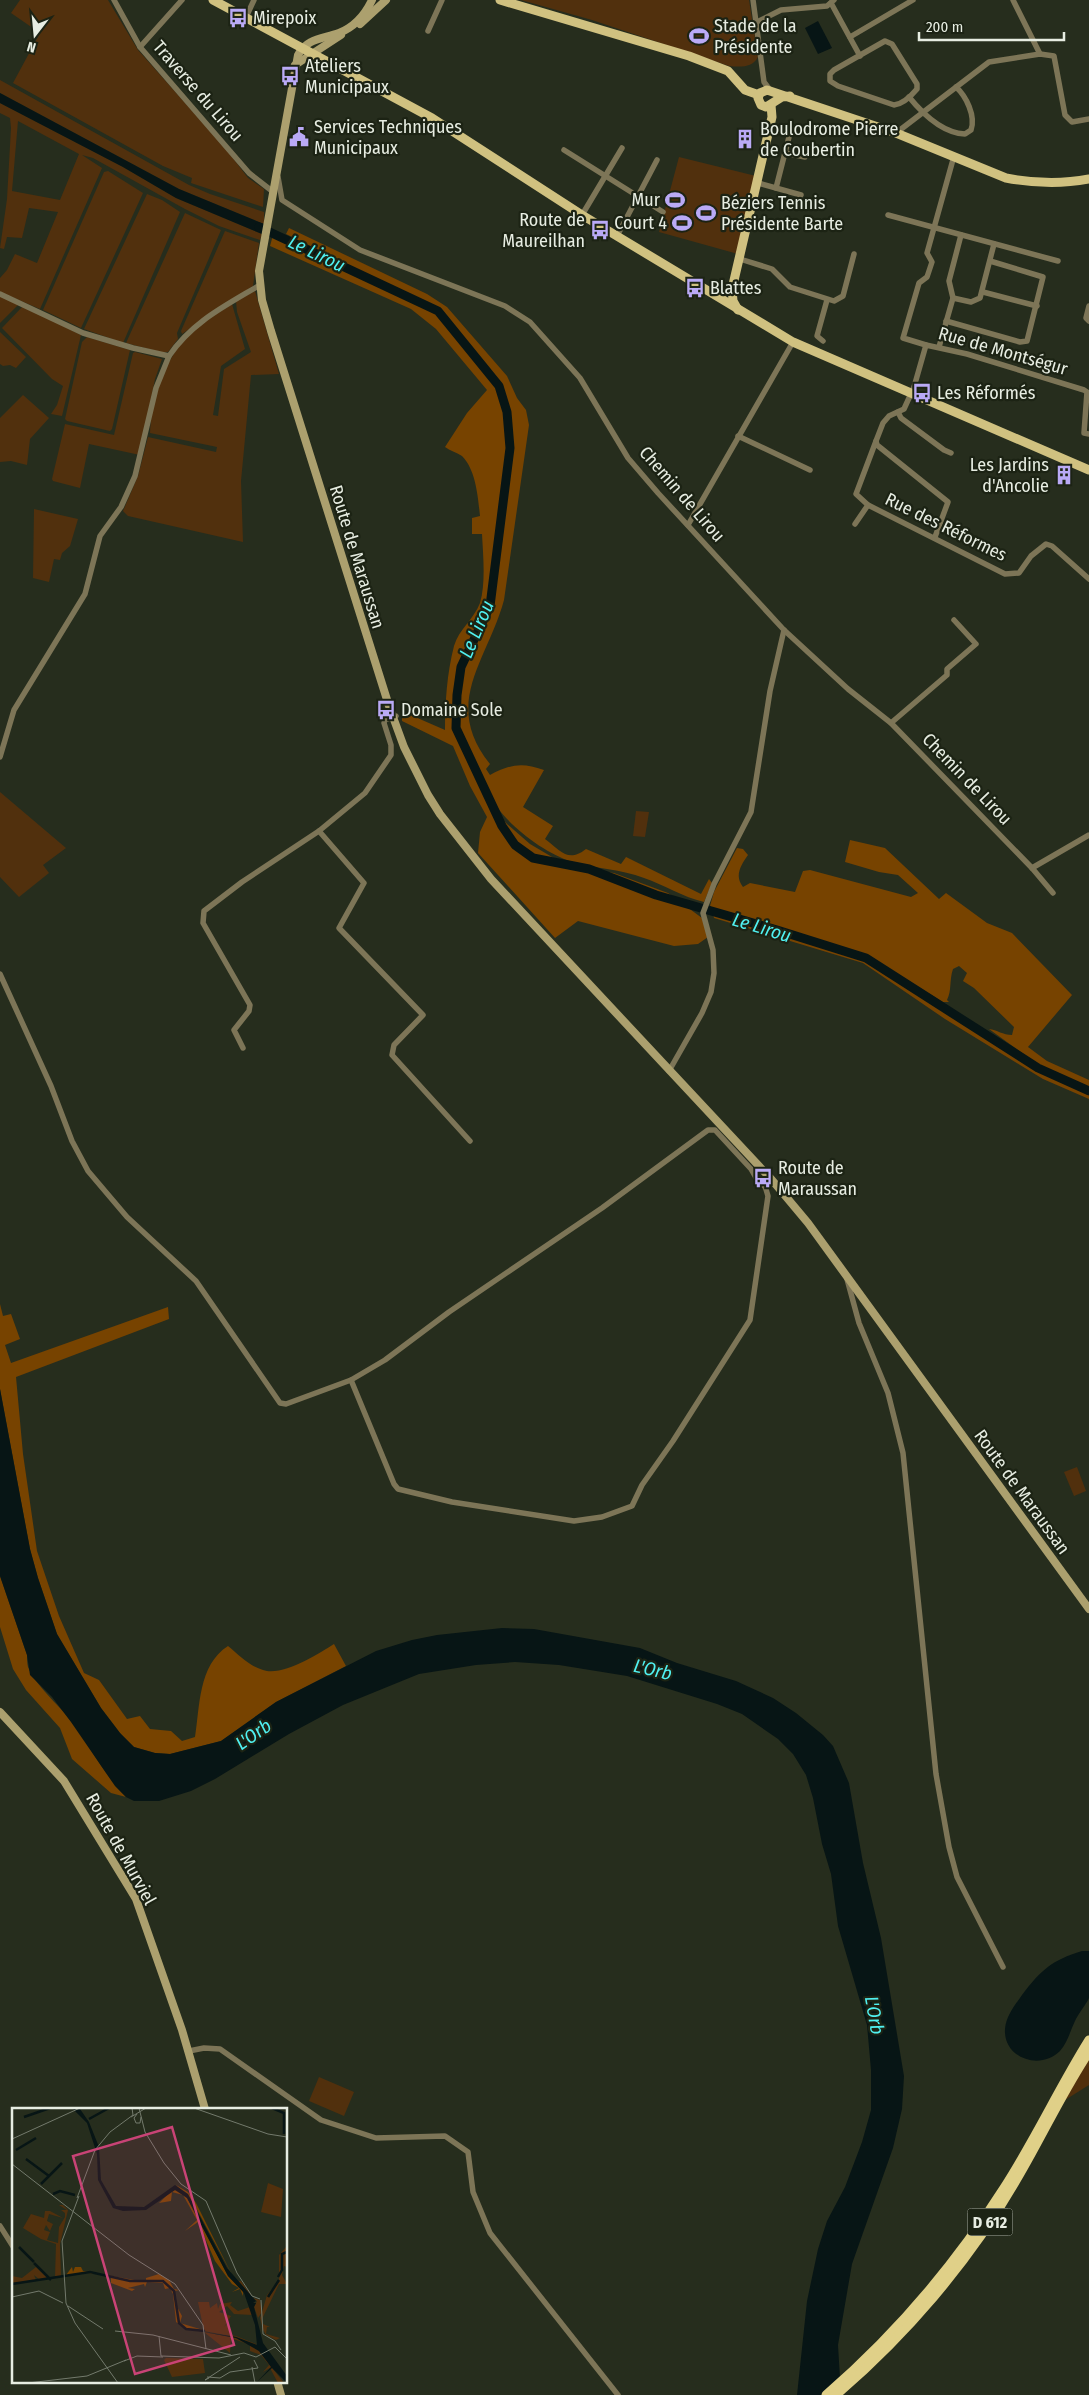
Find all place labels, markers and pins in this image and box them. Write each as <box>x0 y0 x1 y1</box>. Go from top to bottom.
bus stop icon: Mirepoix <box>227 7 249 29</box>
place label: Mirepoix <box>253 7 317 29</box>
place label: Stade de la Présidente <box>714 15 797 58</box>
sports icon: Stade de la Présidente <box>688 25 710 47</box>
place label: Ateliers Municipaux <box>305 55 389 98</box>
bus stop icon: Ateliers Municipaux <box>279 65 301 87</box>
place label: Services Techniques Municipaux <box>314 116 462 159</box>
place label: Boulodrome Pierre de Coubertin <box>760 118 899 161</box>
public building icon: Services Techniques Municipaux <box>288 126 310 148</box>
building icon: Boulodrome Pierre de Coubertin <box>734 128 756 150</box>
place label: Mur <box>632 189 661 211</box>
sports icon: Mur <box>664 189 686 211</box>
place label: Béziers Tennis Présidente Barte <box>721 192 843 235</box>
sports icon: Béziers Tennis Présidente Barte <box>695 202 717 224</box>
place label: Route de Maureilhan <box>502 209 585 252</box>
place label: Court 4 <box>614 212 667 234</box>
sports icon: Court 4 <box>671 212 693 234</box>
bus stop icon: Route de Maureilhan <box>589 219 611 241</box>
bus stop icon: Blattes <box>684 277 706 299</box>
place label: Blattes <box>710 277 762 299</box>
bus stop icon: Les Réformés <box>911 382 933 404</box>
place label: Les Réformés <box>937 382 1036 404</box>
place label: Les Jardins d'Ancolie <box>970 454 1049 497</box>
building icon: Les Jardins d'Ancolie <box>1053 464 1075 486</box>
bus stop icon: Domaine Sole <box>375 699 397 721</box>
place label: Domaine Sole <box>401 699 503 721</box>
place label: Route de Maraussan <box>778 1157 857 1200</box>
bus stop icon: Route de Maraussan <box>752 1167 774 1189</box>

